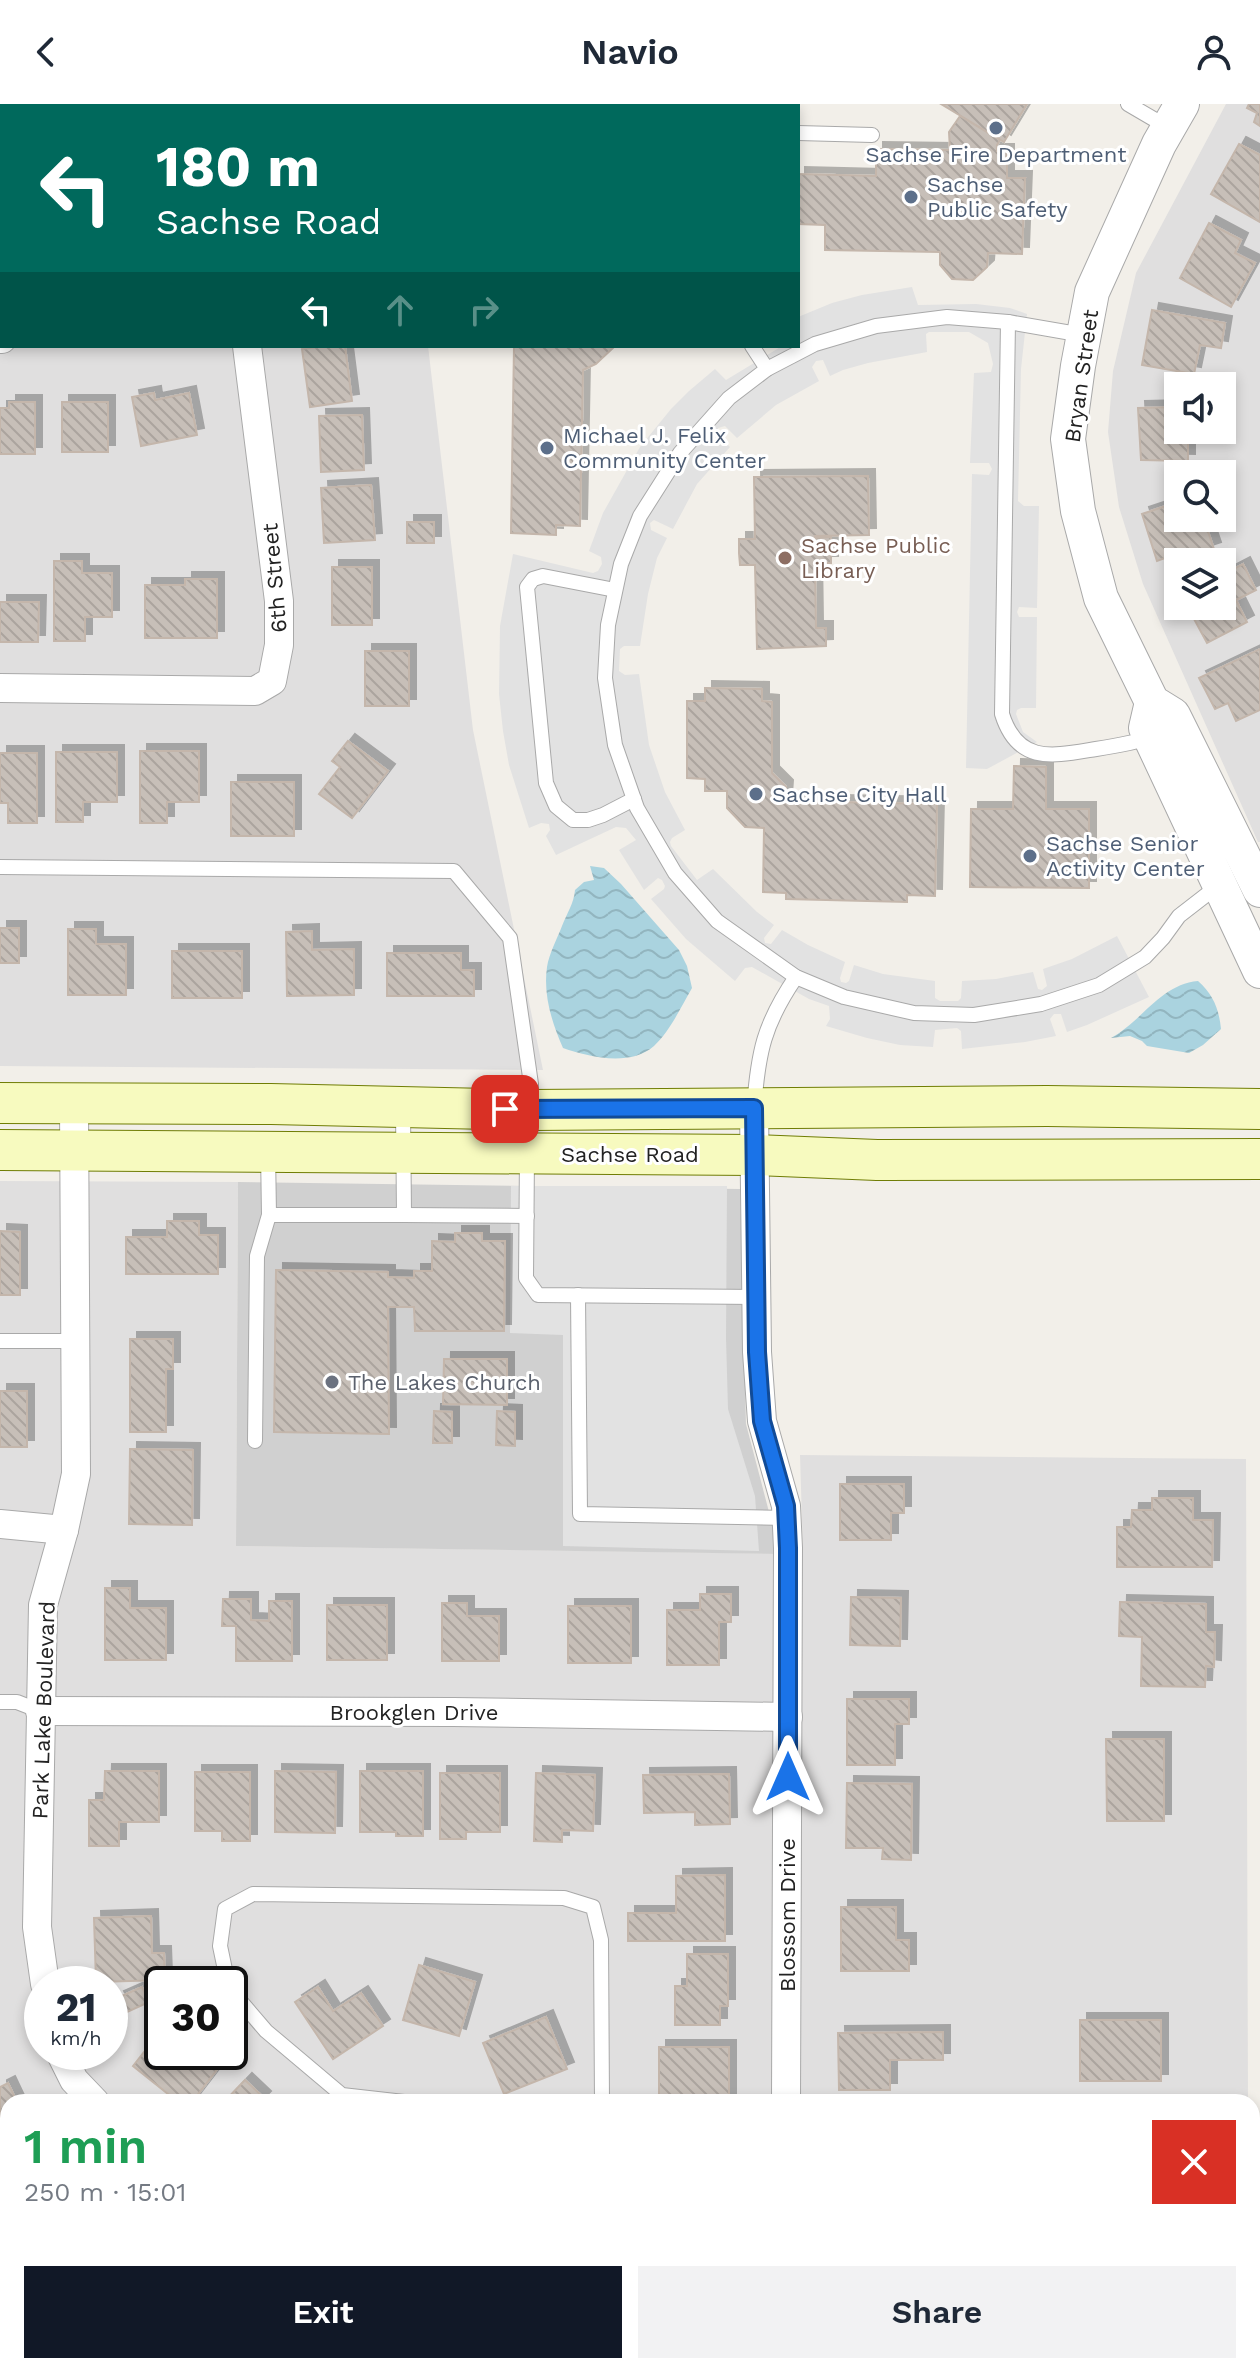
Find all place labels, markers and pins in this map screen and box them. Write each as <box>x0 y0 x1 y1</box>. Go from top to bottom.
marker: Sachse Fire Department <box>987 119 1005 137</box>
place label: Sachse Fire Department <box>866 142 1126 167</box>
place label: Sachse Public Safety <box>927 172 1068 222</box>
marker: Sachse Public Safety <box>902 188 920 206</box>
place label: Michael J. Felix Community Center <box>563 423 766 473</box>
marker: Michael J. Felix Community Center <box>538 439 556 457</box>
place label: Sachse Public Library <box>801 533 951 583</box>
marker: Sachse Public Library <box>776 549 794 567</box>
place label: Sachse City Hall <box>772 782 947 807</box>
marker: Sachse City Hall <box>747 785 765 803</box>
place label: Sachse Senior Activity Center <box>1046 831 1205 881</box>
marker: Sachse Senior Activity Center <box>1021 847 1039 865</box>
pin <box>471 1075 539 1143</box>
place label: The Lakes Church <box>348 1370 541 1395</box>
marker: The Lakes Church <box>323 1373 341 1391</box>

